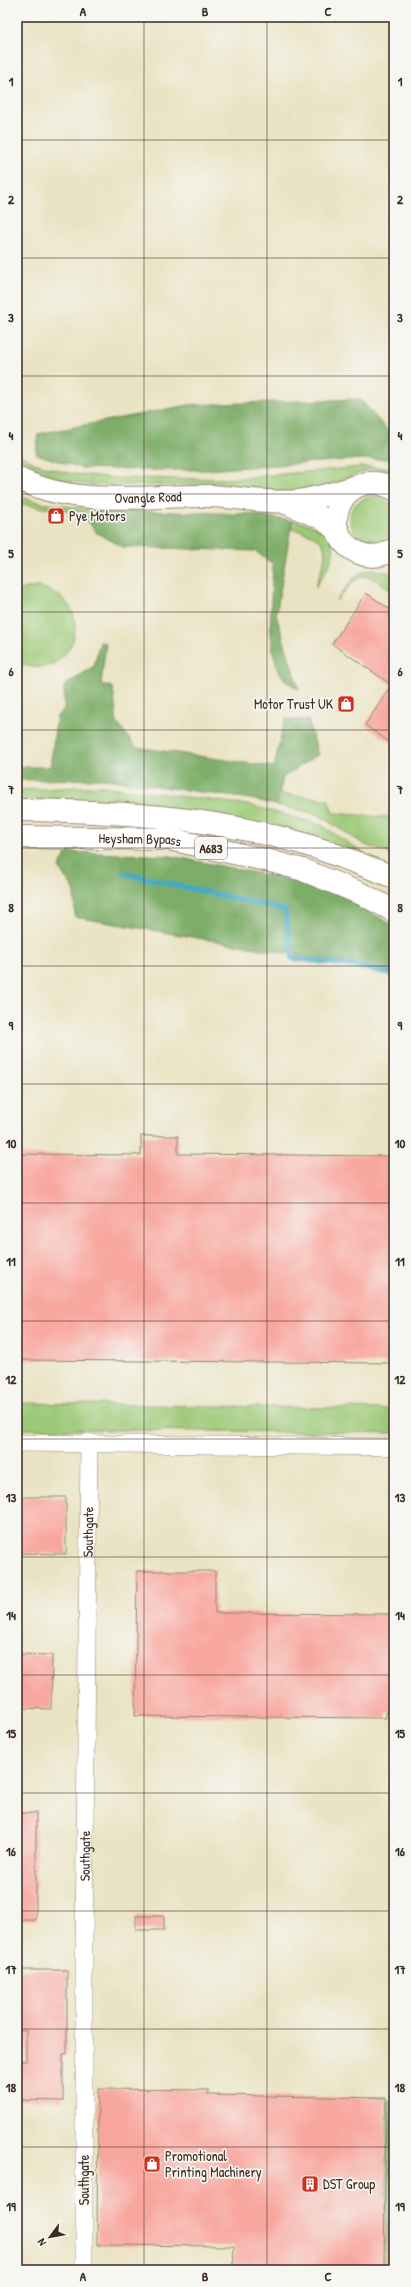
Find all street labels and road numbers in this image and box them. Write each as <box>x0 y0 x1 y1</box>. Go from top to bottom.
street label: Ovangle Road <box>115 486 182 508</box>
street label: Heysham Bypass <box>98 828 183 850</box>
road number: A683 <box>195 837 227 859</box>
street label: Southgate <box>78 1506 98 1557</box>
street label: Southgate <box>75 1830 95 1881</box>
street label: Southgate <box>74 2154 94 2205</box>

